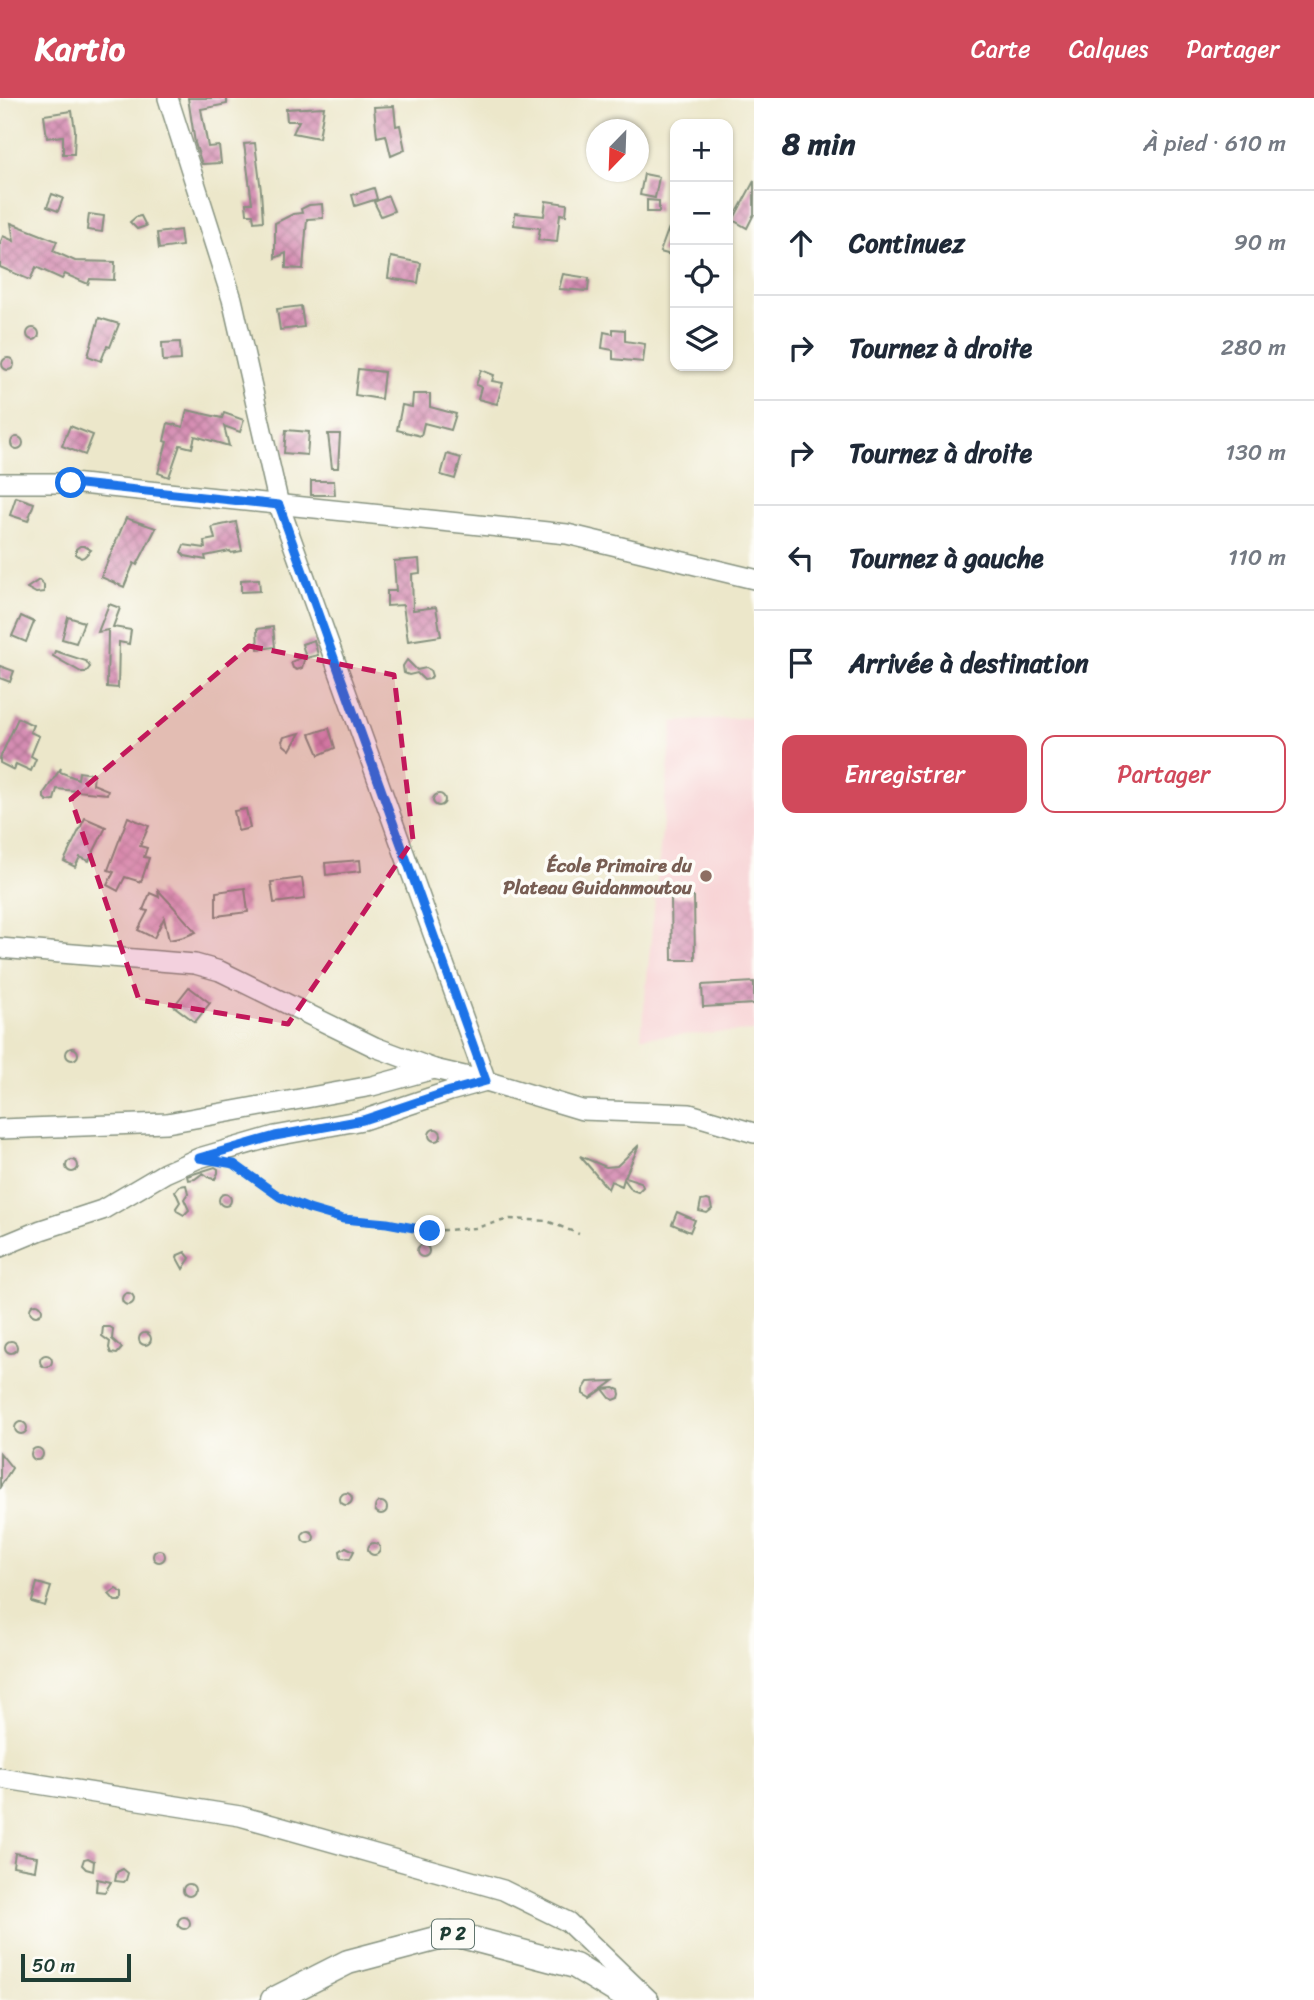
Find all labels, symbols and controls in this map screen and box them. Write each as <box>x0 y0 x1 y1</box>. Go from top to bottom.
text: Kartio <box>35 20 125 78</box>
text: Carte <box>971 28 1031 70</box>
text: Calques <box>1069 28 1148 70</box>
text: Partager <box>1186 28 1279 70</box>
text: 8 min <box>782 117 855 171</box>
north arrow <box>586 119 649 182</box>
map controls <box>670 119 733 371</box>
button: + <box>670 119 733 182</box>
text: À pied · 610 m <box>1143 123 1286 164</box>
button: − <box>670 182 733 245</box>
text: Continuez <box>849 220 965 266</box>
text: 90 m <box>1234 222 1286 263</box>
icon: ahead <box>782 224 820 262</box>
button: locate <box>670 245 733 308</box>
button: layers <box>670 308 733 371</box>
text: Tournez à droite <box>849 325 1032 371</box>
text: 280 m <box>1221 327 1286 368</box>
icon: right <box>782 329 820 367</box>
text: Tournez à droite <box>849 430 1032 476</box>
text: 130 m <box>1225 432 1286 473</box>
icon: right <box>782 434 820 472</box>
route start <box>55 467 86 498</box>
text: Tournez à gauche <box>849 535 1044 581</box>
text: 110 m <box>1228 537 1286 578</box>
icon: left <box>782 539 820 577</box>
text: Arrivée à destination <box>849 640 1089 686</box>
icon: arrive <box>782 644 820 682</box>
button: Enregistrer <box>782 735 1027 813</box>
button: Partager <box>1041 735 1286 813</box>
place label: École Primaire du Plateau Guidanmoutou <box>503 849 693 904</box>
marker: École Primaire du Plateau Guidanmoutou <box>698 868 714 884</box>
route end <box>414 1215 445 1246</box>
road number: P 2 <box>432 1920 474 1948</box>
text: 50 m <box>32 1949 75 1982</box>
scale bar <box>21 1951 131 1983</box>

